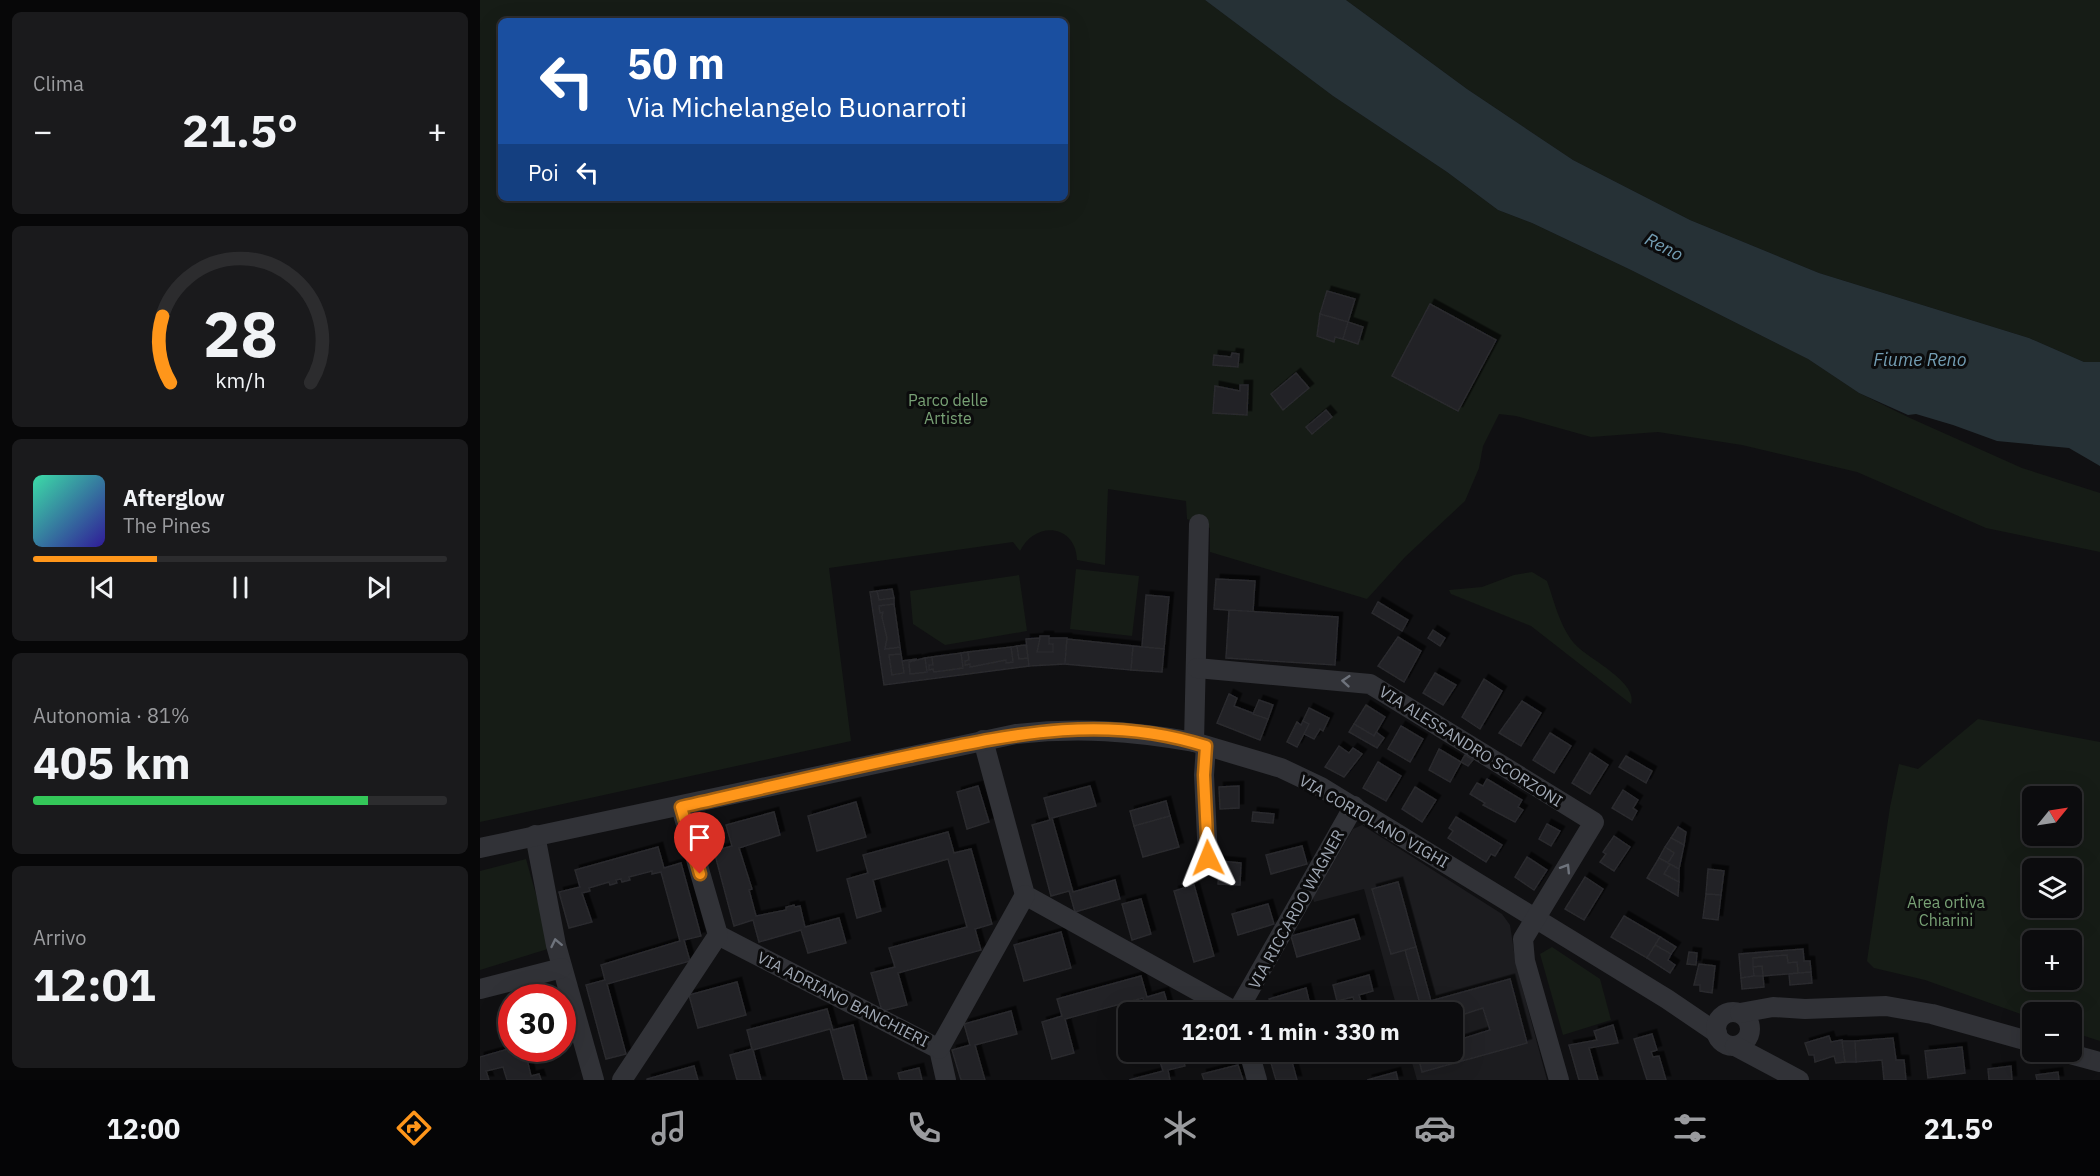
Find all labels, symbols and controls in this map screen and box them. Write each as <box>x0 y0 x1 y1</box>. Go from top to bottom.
text: 50 m <box>627 36 725 91</box>
icon: left <box>528 42 606 120</box>
text: Clima <box>33 70 84 97</box>
text: Via Michelangelo Buonarroti <box>627 89 967 124</box>
text: 21.5° <box>182 101 298 159</box>
text: − <box>33 109 53 152</box>
text: + <box>427 109 447 152</box>
icon: left <box>571 156 604 189</box>
text: Poi <box>528 158 559 187</box>
water label: Reno <box>1641 227 1687 266</box>
text: 28 <box>203 294 277 375</box>
water label: Fiume Reno <box>1873 348 1967 371</box>
text: km/h <box>215 367 265 395</box>
park label: Parco delle Artiste <box>908 390 988 428</box>
text: Afterglow <box>123 483 225 512</box>
text: The Pines <box>123 512 211 539</box>
icon: previous <box>86 571 119 604</box>
icon: pause <box>224 571 257 604</box>
icon: next <box>362 571 395 604</box>
one-way arrow <box>1341 675 1351 688</box>
street label: VIA ALESSANDRO SCORZONI <box>1376 681 1566 811</box>
text: Autonomia · 81% <box>33 702 190 729</box>
text: 405 km <box>33 733 191 791</box>
street label: VIA CORIOLANO VIGHI <box>1296 770 1452 872</box>
north arrow <box>2022 786 2082 846</box>
map controls <box>2022 786 2082 1062</box>
pin <box>674 812 725 874</box>
icon: arrive <box>683 821 716 854</box>
position arrow <box>1176 826 1240 890</box>
street label: VIA RICCARDO WAGNER <box>1244 826 1348 992</box>
button: layers <box>2022 858 2082 918</box>
one-way arrow <box>1558 864 1570 874</box>
park label: Area ortiva Chiarini <box>1907 892 1985 930</box>
text: Arrivo <box>33 924 86 951</box>
button: + <box>2022 930 2082 990</box>
one-way arrow <box>550 938 563 948</box>
street label: VIA ADRIANO BANCHIERI <box>754 947 932 1051</box>
text: 12:01 <box>33 955 156 1013</box>
speed limit sign: 30 <box>498 984 576 1062</box>
button: − <box>2022 1002 2082 1062</box>
text: 12:01 · 1 min · 330 m <box>1181 1017 1400 1046</box>
icon: directions <box>393 1107 435 1149</box>
icon: music <box>648 1107 690 1149</box>
icon: phone <box>903 1107 945 1149</box>
icon: climate <box>1159 1107 1201 1149</box>
icon: car <box>1414 1107 1456 1149</box>
icon: filters <box>1669 1107 1711 1149</box>
text: 12:00 <box>107 1111 180 1146</box>
text: 21.5° <box>1924 1111 1993 1146</box>

